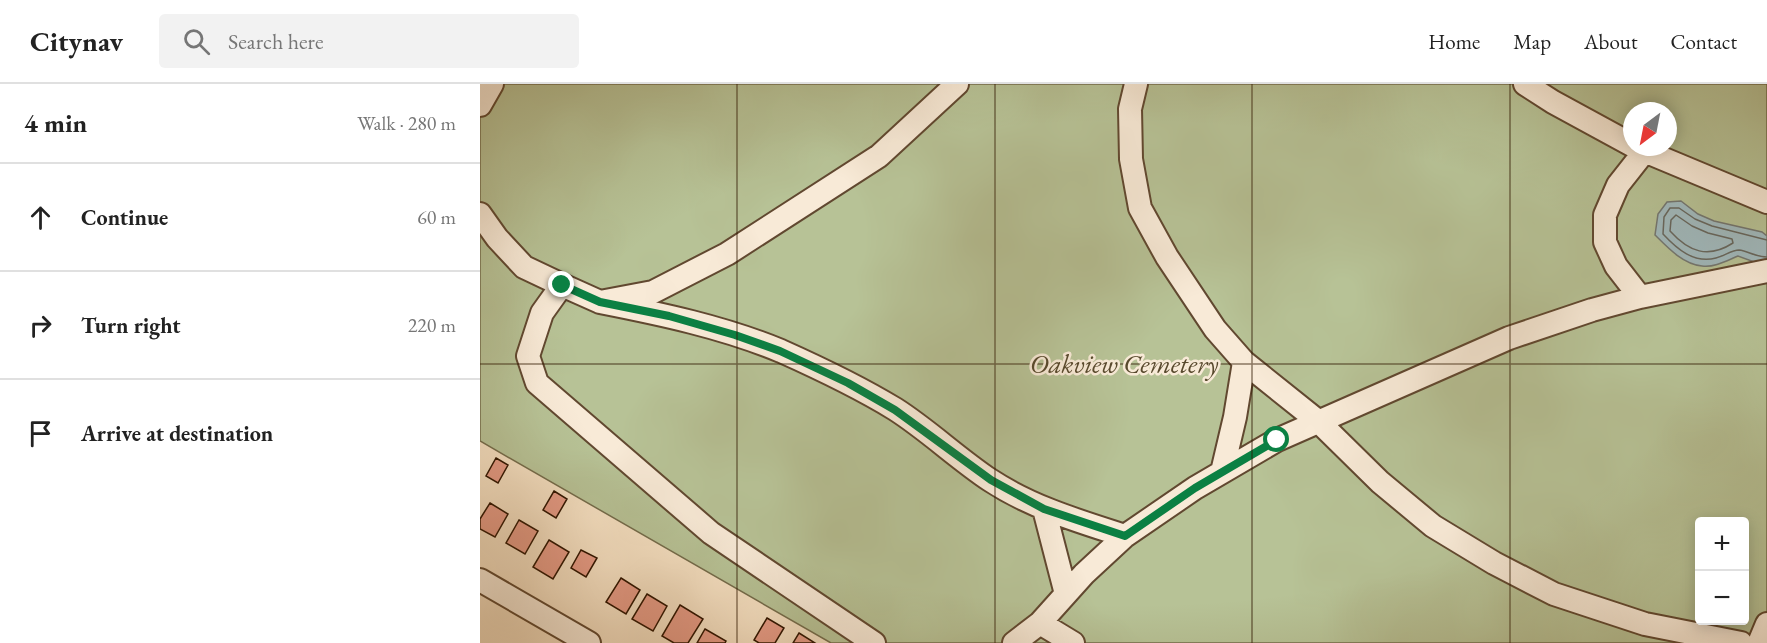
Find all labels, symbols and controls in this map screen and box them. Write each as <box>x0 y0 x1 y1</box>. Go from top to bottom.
search box <box>159 14 579 68</box>
text: Citynav <box>30 23 123 59</box>
icon: search <box>180 25 213 58</box>
text: Search here <box>228 27 324 56</box>
text: Home <box>1428 28 1480 55</box>
text: Map <box>1513 28 1551 55</box>
text: About <box>1584 28 1637 55</box>
text: Contact <box>1670 28 1737 55</box>
north arrow <box>1623 102 1677 156</box>
text: 4 min <box>24 106 87 140</box>
text: Walk · 280 m <box>357 110 456 136</box>
icon: ahead <box>24 201 57 234</box>
text: Continue <box>81 203 168 232</box>
text: 60 m <box>417 204 456 230</box>
route end <box>548 271 574 297</box>
icon: right <box>24 309 57 342</box>
text: Turn right <box>81 311 180 340</box>
text: 220 m <box>408 312 456 338</box>
park label: Oakview Cemetery <box>1030 346 1218 381</box>
icon: arrive <box>24 417 57 450</box>
text: Arrive at destination <box>81 419 273 448</box>
route start <box>1263 426 1289 452</box>
map controls <box>1695 517 1749 625</box>
button: + <box>1695 517 1749 571</box>
button: − <box>1695 571 1749 625</box>

